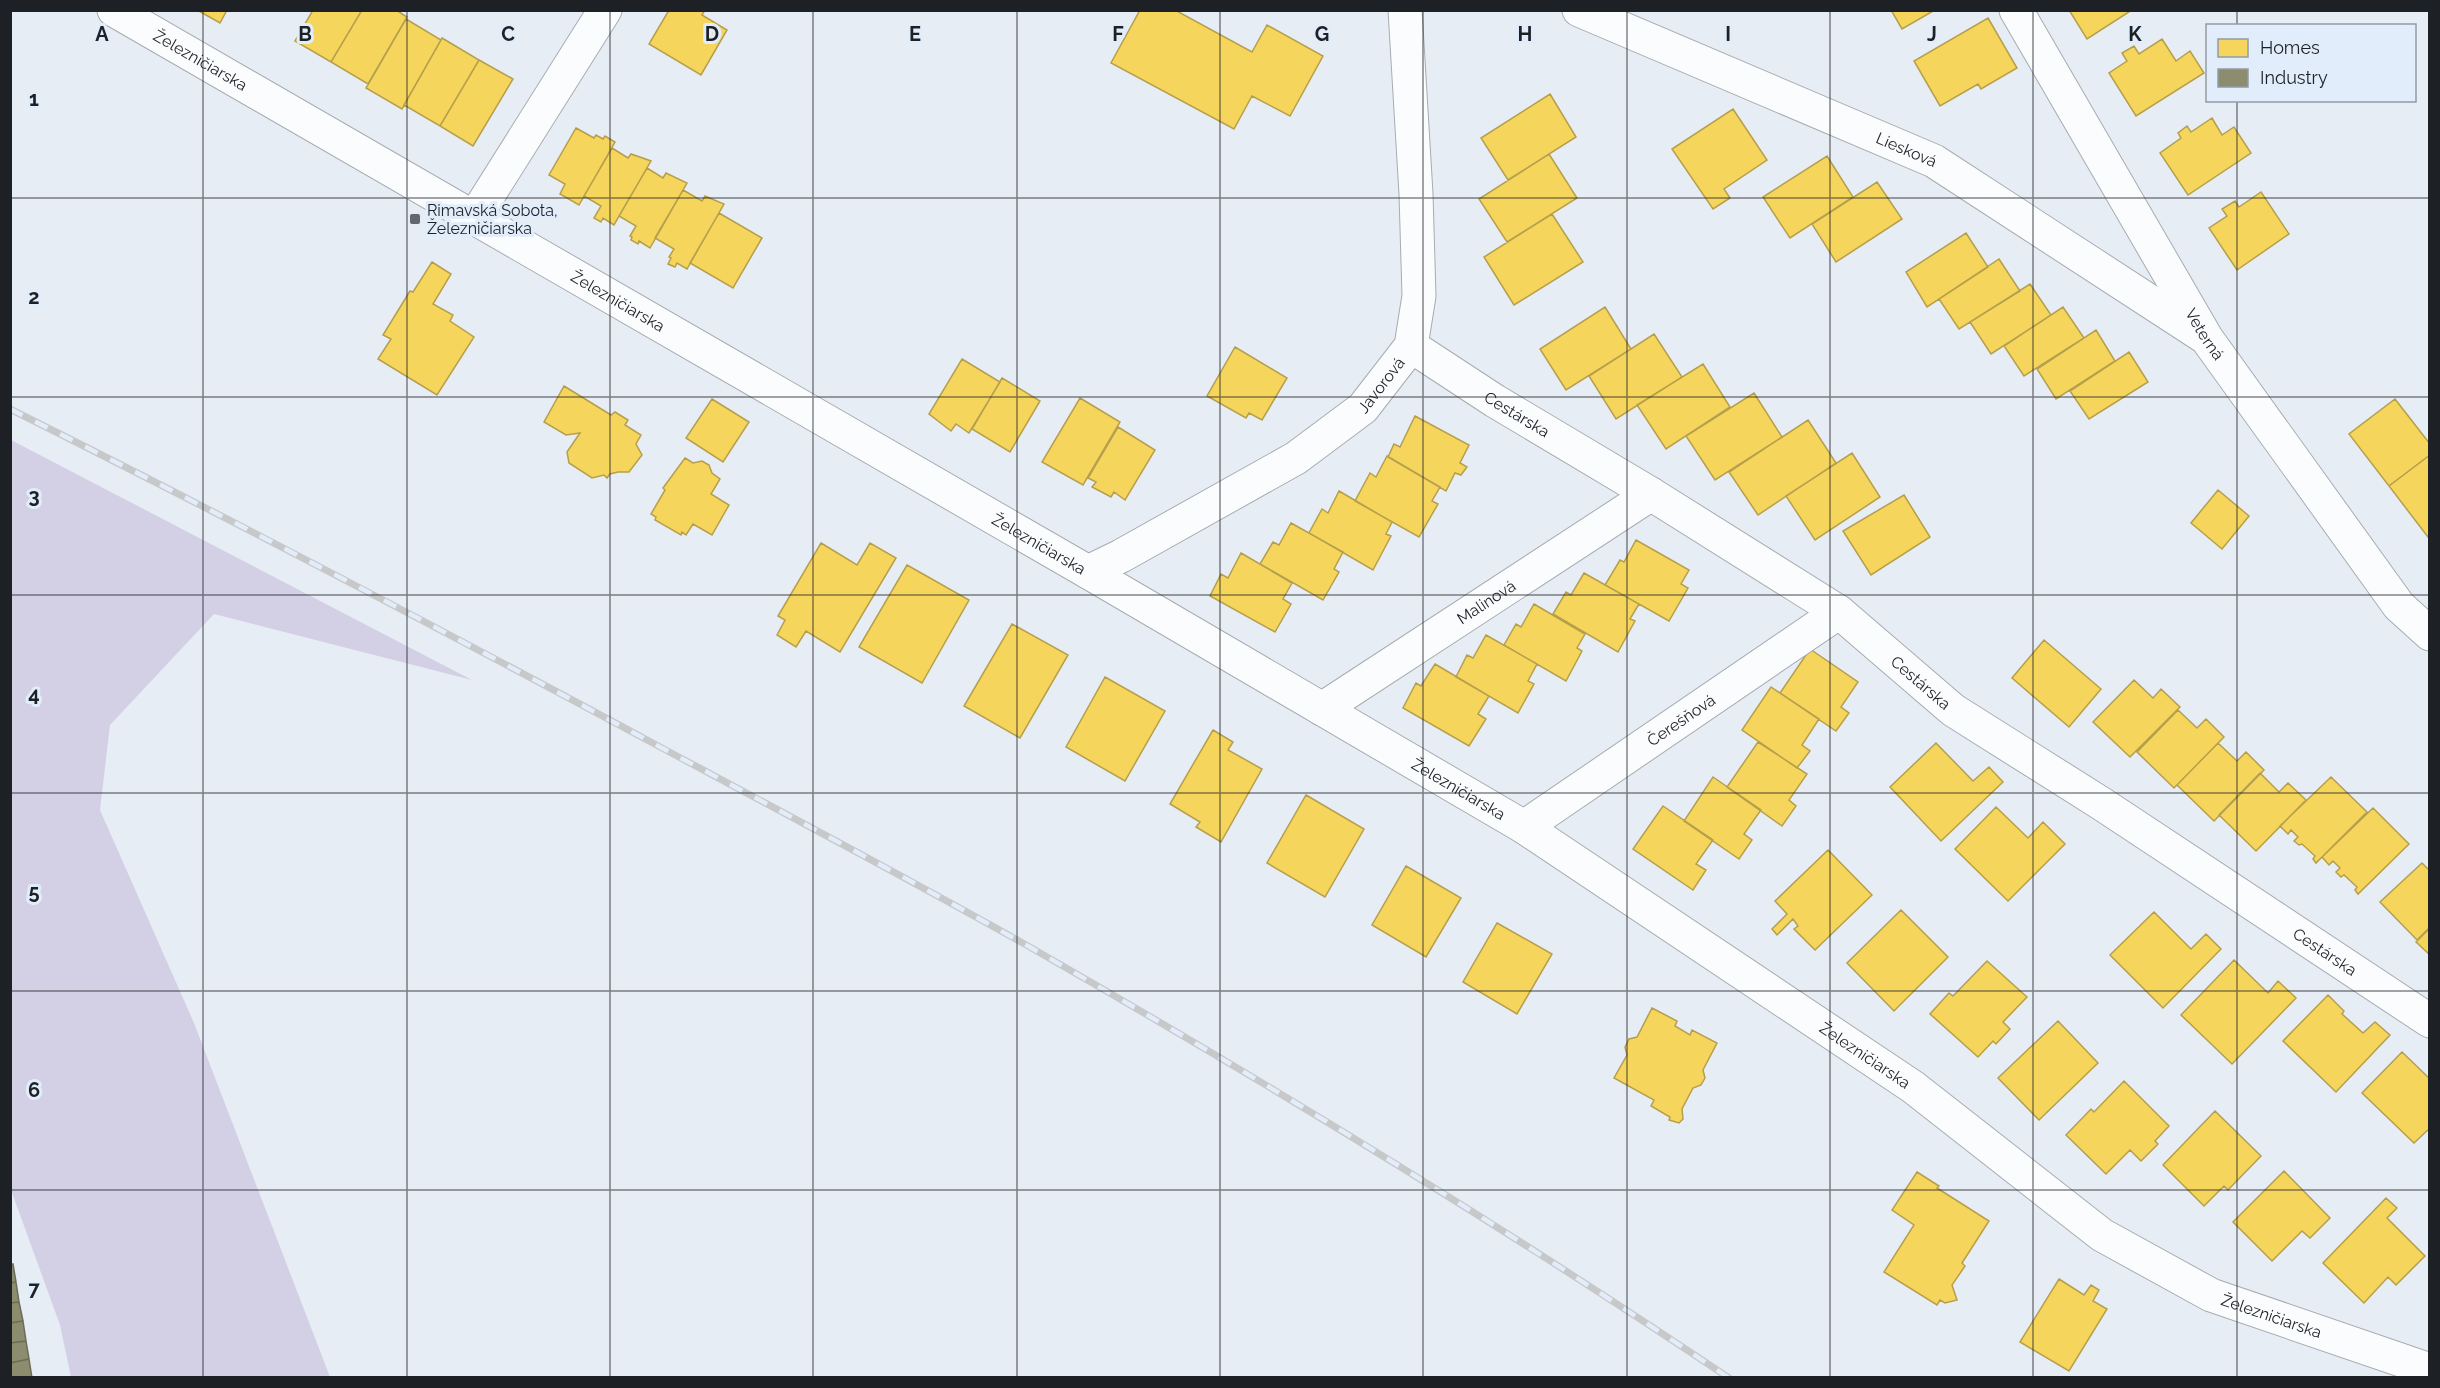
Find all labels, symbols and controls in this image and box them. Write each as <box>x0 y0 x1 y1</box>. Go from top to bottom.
text: A <box>95 22 109 46</box>
text: B <box>298 22 312 46</box>
text: C <box>501 22 515 46</box>
text: D <box>705 22 719 46</box>
text: E <box>909 22 921 46</box>
text: F <box>1112 22 1124 46</box>
text: G <box>1315 22 1329 46</box>
text: H <box>1518 22 1532 46</box>
text: I <box>1725 22 1731 46</box>
text: J <box>1927 22 1937 46</box>
text: K <box>2128 22 2142 46</box>
legend <box>2206 24 2416 102</box>
street label: Železničiarska <box>150 25 251 94</box>
text: Homes <box>2260 37 2320 58</box>
text: Industry <box>2260 67 2328 88</box>
text: 1 <box>29 87 39 111</box>
street label: Liesková <box>1873 128 1940 171</box>
place label: Rimavská Sobota, Železničiarska <box>427 201 558 238</box>
marker: Rimavská Sobota, Železničiarska <box>408 212 422 226</box>
street label: Železničiarska <box>568 265 668 335</box>
text: 2 <box>28 285 40 309</box>
street label: Veterná <box>2182 305 2228 363</box>
street label: Javorová <box>1353 353 1408 417</box>
street label: Cestárska <box>1481 387 1553 441</box>
text: 3 <box>28 484 40 508</box>
street label: Železničiarska <box>989 508 1089 578</box>
street label: Malinová <box>1453 576 1519 628</box>
street label: Cestárska <box>1887 651 1955 713</box>
text: 4 <box>28 682 40 706</box>
street label: Čerešňová <box>1643 690 1719 750</box>
street label: Železničiarska <box>1409 753 1509 824</box>
text: 5 <box>28 880 40 904</box>
street label: Cestárska <box>2290 924 2361 980</box>
street label: Železničiarska <box>1816 1017 1914 1092</box>
text: 6 <box>28 1078 40 1102</box>
text: 7 <box>28 1277 40 1301</box>
street label: Železničiarska <box>2219 1289 2324 1342</box>

